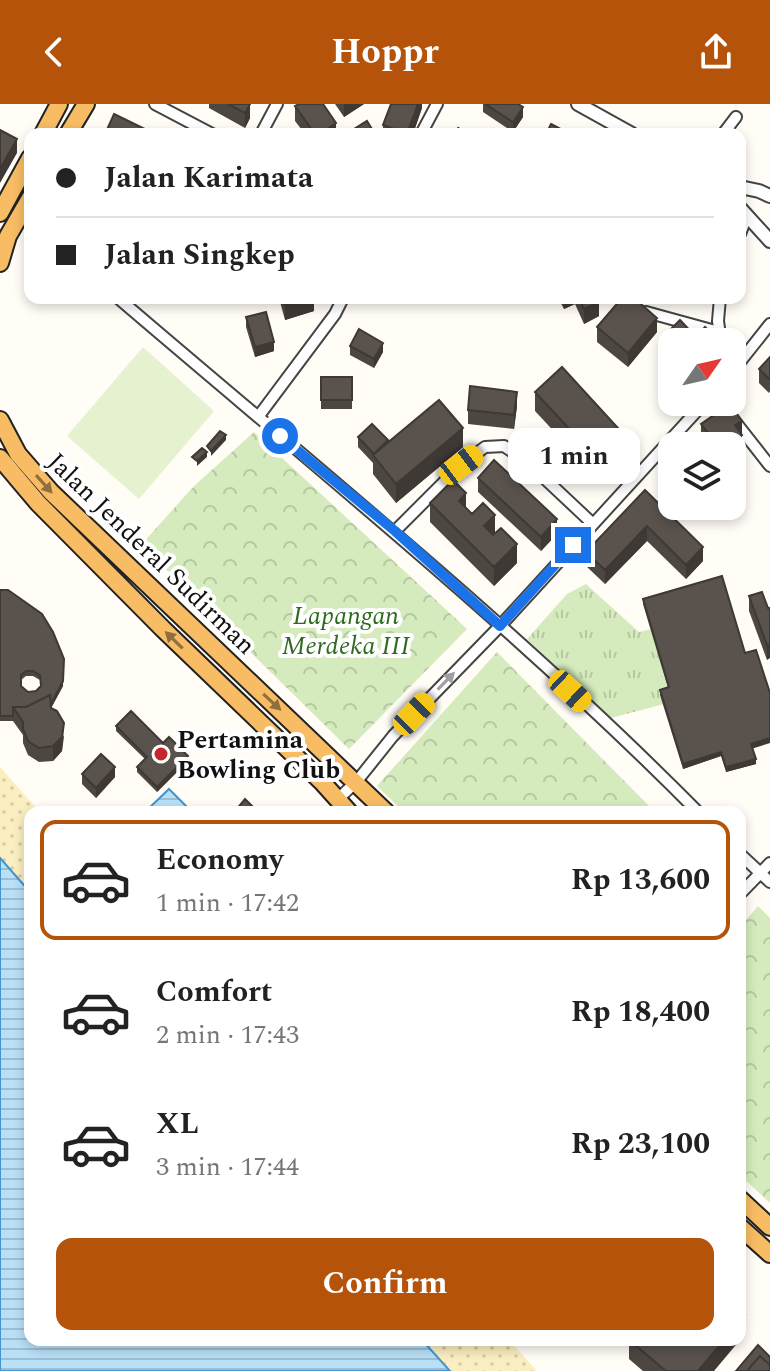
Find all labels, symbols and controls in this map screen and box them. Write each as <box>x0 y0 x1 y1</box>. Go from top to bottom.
text: Hoppr <box>331 25 439 80</box>
icon: back <box>32 30 76 74</box>
icon: share <box>694 30 738 74</box>
text: Jalan Karimata <box>104 155 314 201</box>
text: Jalan Singkep <box>104 232 295 278</box>
north arrow <box>658 328 746 416</box>
map controls <box>658 328 746 520</box>
route start <box>262 418 298 454</box>
callout: 1 min <box>507 429 639 485</box>
button: layers <box>658 432 746 520</box>
text: 1 min <box>539 436 609 476</box>
car <box>435 441 487 489</box>
street label: Jalan Jenderal Sudirman <box>38 443 265 664</box>
one-way arrow <box>35 474 53 494</box>
route end <box>555 527 591 563</box>
park label: Lapangan Merdeka III <box>282 596 411 666</box>
one-way arrow <box>164 631 183 649</box>
car <box>544 666 596 716</box>
one-way arrow <box>436 672 455 691</box>
car <box>389 688 439 740</box>
one-way arrow <box>263 693 282 711</box>
place label: Pertamina Bowling Club <box>177 720 340 790</box>
marker: Pertamina Bowling Club <box>152 745 170 763</box>
text: Economy <box>156 837 283 883</box>
icon: car <box>60 844 132 916</box>
text: Rp 13,600 <box>571 857 710 903</box>
text: 1 min · 17:42 <box>156 883 299 923</box>
text: Comfort <box>156 969 272 1015</box>
icon: car <box>60 976 132 1048</box>
text: Rp 18,400 <box>571 989 710 1035</box>
text: 2 min · 17:43 <box>156 1015 299 1055</box>
text: XL <box>156 1101 199 1147</box>
icon: car <box>60 1108 132 1180</box>
text: Rp 23,100 <box>571 1121 710 1167</box>
text: 3 min · 17:44 <box>156 1147 299 1187</box>
button: Confirm <box>56 1238 714 1330</box>

